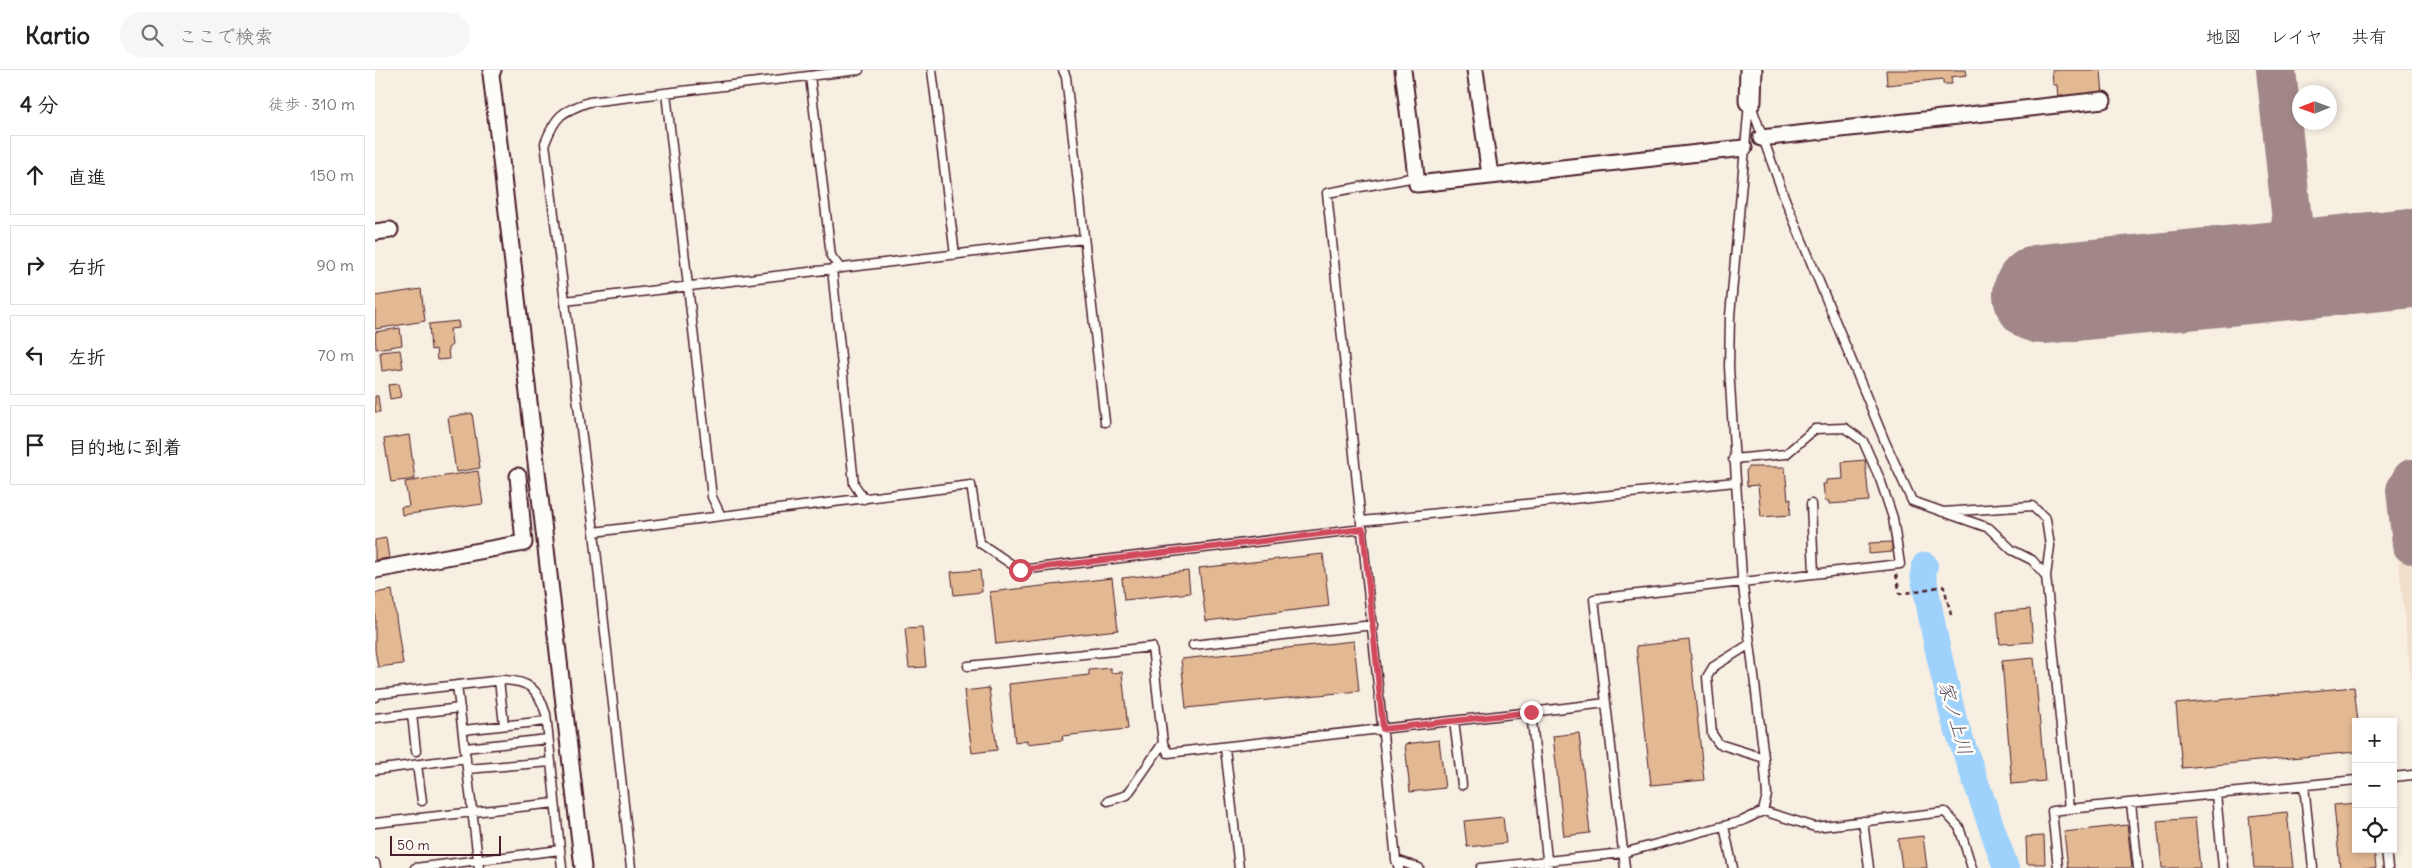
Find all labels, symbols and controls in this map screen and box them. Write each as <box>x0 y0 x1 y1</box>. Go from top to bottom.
search box <box>120 12 470 57</box>
text: Kartio <box>25 20 90 50</box>
icon: search <box>138 21 166 49</box>
text: ここで検索 <box>178 24 273 48</box>
text: 地図 <box>2206 25 2242 48</box>
text: レイヤ <box>2270 25 2323 48</box>
text: 共有 <box>2351 25 2387 48</box>
north arrow <box>2292 85 2337 130</box>
text: 4 分 <box>20 91 58 118</box>
text: 徒歩 · 310 m <box>268 94 355 114</box>
icon: ahead <box>21 161 49 189</box>
text: 直進 <box>68 165 106 189</box>
text: 150 m <box>310 165 354 185</box>
icon: right <box>21 251 49 279</box>
text: 右折 <box>68 255 106 279</box>
text: 90 m <box>316 255 354 275</box>
icon: left <box>21 341 49 369</box>
text: 左折 <box>68 345 106 369</box>
text: 70 m <box>318 345 354 365</box>
icon: arrive <box>21 431 49 459</box>
text: 目的地に到着 <box>68 435 182 459</box>
route start <box>1009 559 1032 582</box>
water label: 家ノ上川 <box>1934 678 1978 758</box>
route end <box>1520 701 1543 724</box>
map controls <box>2352 718 2397 853</box>
button: + <box>2352 718 2397 763</box>
button: − <box>2352 763 2397 808</box>
button: locate <box>2352 808 2397 853</box>
scale bar <box>390 833 501 856</box>
text: 50 m <box>397 836 430 854</box>

